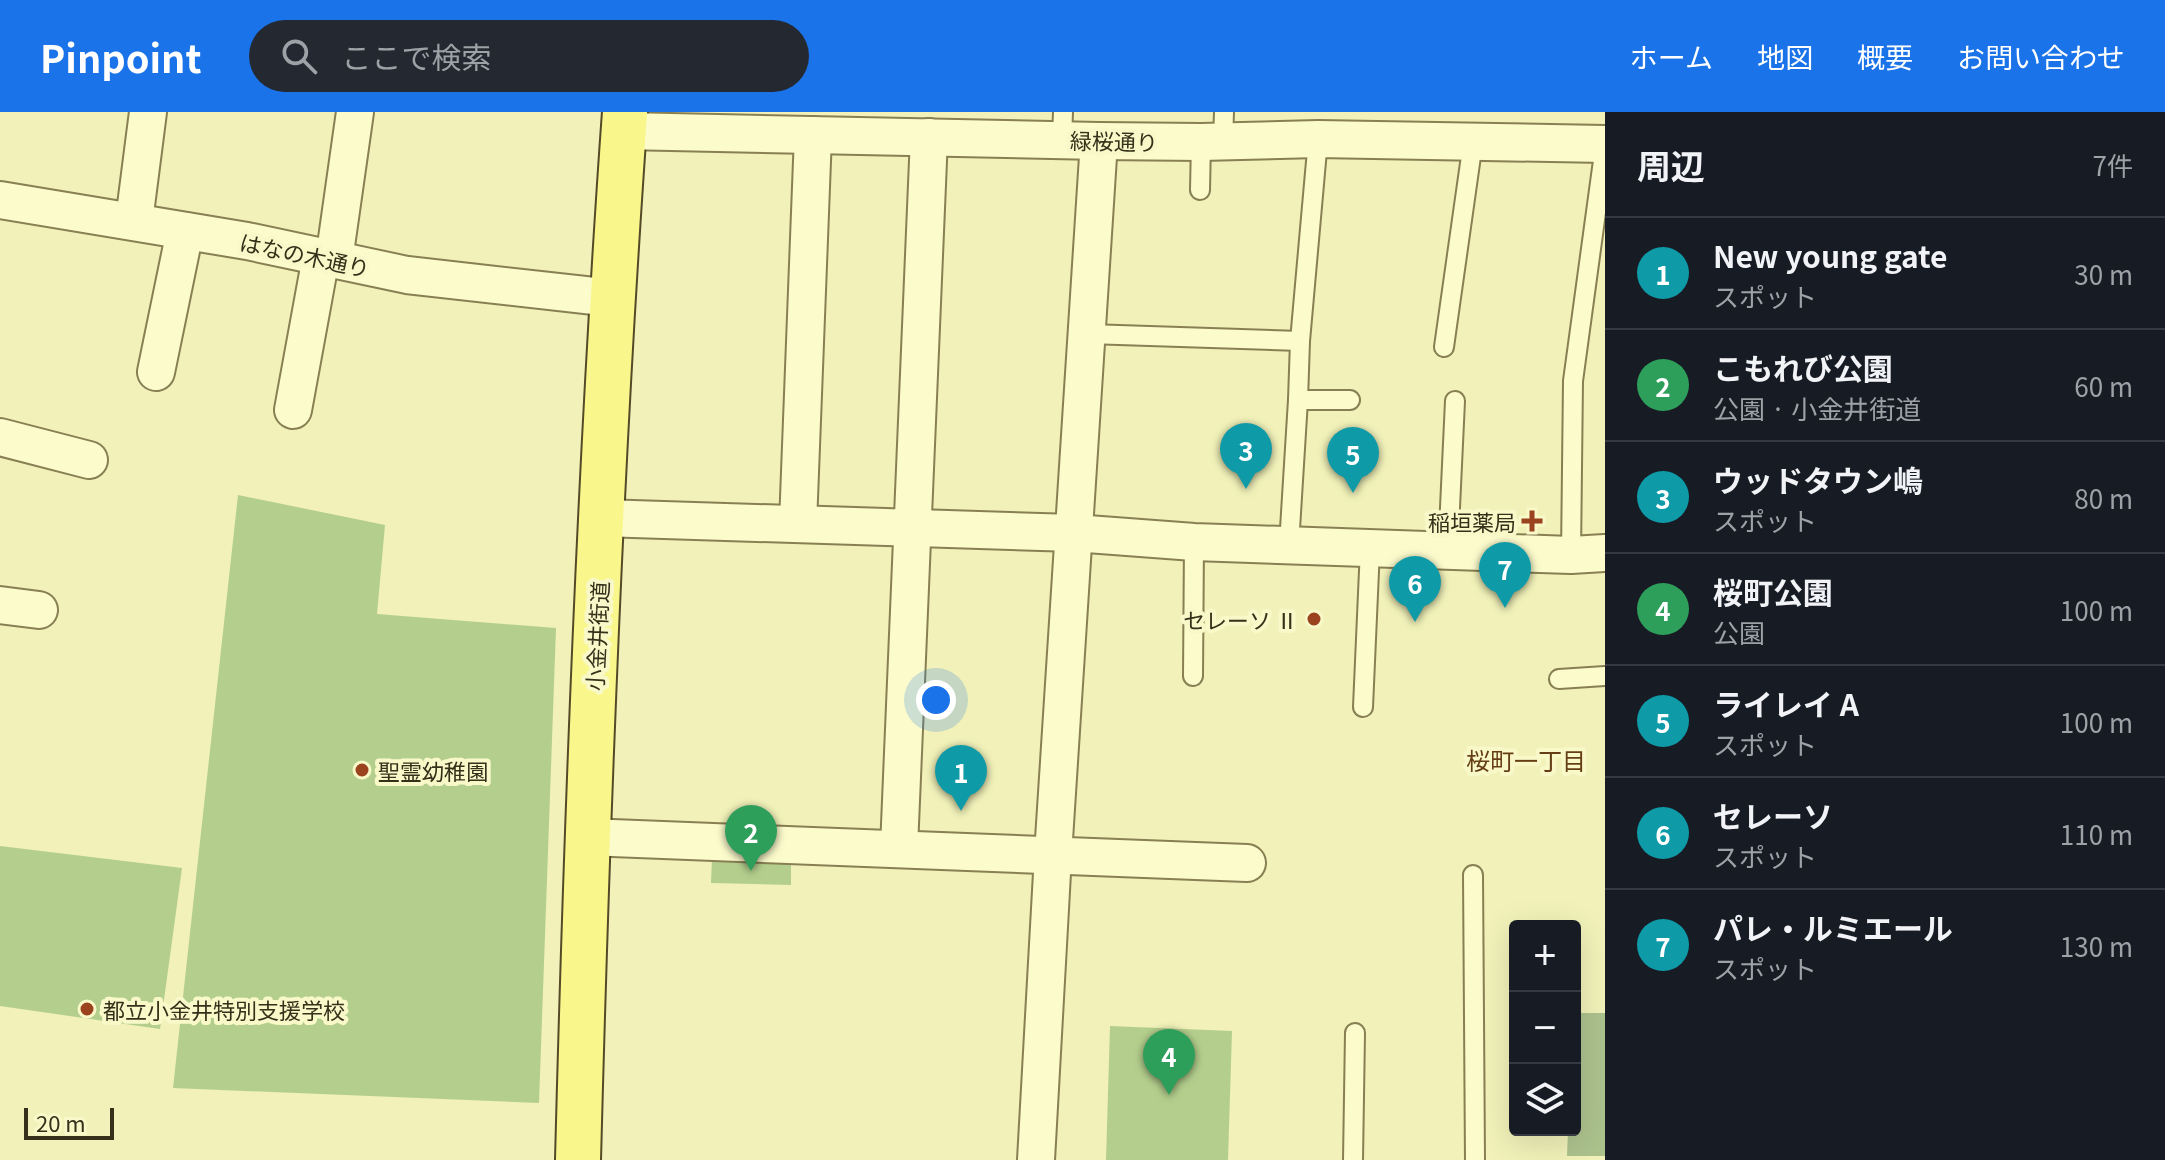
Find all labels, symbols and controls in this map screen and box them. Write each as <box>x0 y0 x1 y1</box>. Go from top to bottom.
search box <box>249 20 809 92</box>
text: Pinpoint <box>40 29 201 84</box>
icon: search <box>277 34 321 78</box>
text: ここで検索 <box>341 34 491 78</box>
text: ホーム <box>1630 36 1713 76</box>
text: 地図 <box>1757 36 1813 76</box>
text: 概要 <box>1857 36 1913 76</box>
text: お問い合わせ <box>1957 36 2125 76</box>
street label: 緑桜通り <box>1070 123 1158 157</box>
text: 周辺 <box>1637 140 1705 189</box>
text: 7件 <box>2093 146 2133 183</box>
street label: はなの木通り <box>237 225 373 283</box>
text: New young gate <box>1713 233 1947 277</box>
text: 1 <box>1655 255 1671 292</box>
text: 30 m <box>2074 255 2133 292</box>
text: スポット <box>1713 277 1817 314</box>
text: こもれび公園 <box>1713 345 1893 389</box>
text: 2 <box>1655 367 1671 404</box>
text: 60 m <box>2074 367 2133 404</box>
text: 公園 · 小金井街道 <box>1713 389 1921 426</box>
pin: 3 <box>1220 423 1272 489</box>
pin: 5 <box>1327 427 1379 493</box>
text: ウッドタウン嶋 <box>1713 457 1923 501</box>
text: 3 <box>1655 479 1671 516</box>
text: 80 m <box>2074 479 2133 516</box>
text: スポット <box>1713 501 1817 538</box>
place label: 稲垣薬局 <box>1428 505 1516 537</box>
marker: 稲垣薬局 <box>1523 512 1541 530</box>
pin: 7 <box>1479 542 1531 608</box>
pin: 6 <box>1389 556 1441 622</box>
text: 桜町公園 <box>1713 569 1833 613</box>
street label: 小金井街道 <box>577 580 615 692</box>
text: 4 <box>1655 591 1671 628</box>
text: 100 m <box>2060 591 2133 628</box>
place label: セレーソ Ⅱ <box>1183 603 1298 635</box>
marker: セレーソ Ⅱ <box>1305 610 1323 628</box>
text: 公園 <box>1713 613 1765 650</box>
your location <box>916 680 956 720</box>
text: ライレイ A <box>1713 681 1859 725</box>
text: 5 <box>1655 703 1671 740</box>
text: 100 m <box>2060 703 2133 740</box>
text: スポット <box>1713 725 1817 762</box>
district label: 桜町一丁目 <box>1466 742 1586 777</box>
pin: 1 <box>935 745 987 811</box>
place label: 聖霊幼稚園 <box>378 754 488 786</box>
marker: 聖霊幼稚園 <box>353 761 371 779</box>
text: セレーソ <box>1713 793 1833 837</box>
pin: 2 <box>725 805 777 871</box>
text: 6 <box>1655 815 1671 852</box>
text: 110 m <box>2060 815 2133 852</box>
text: スポット <box>1713 837 1817 874</box>
text: パレ・ルミエール <box>1713 905 1953 949</box>
map controls <box>1509 920 1581 1136</box>
button: + <box>1509 920 1581 992</box>
text: 7 <box>1655 927 1671 964</box>
text: 130 m <box>2060 927 2133 964</box>
text: スポット <box>1713 949 1817 986</box>
button: − <box>1509 992 1581 1064</box>
place label: 都立小金井特別支援学校 <box>103 993 345 1025</box>
marker: 都立小金井特別支援学校 <box>78 1000 96 1018</box>
pin: 4 <box>1143 1029 1195 1095</box>
button: layers <box>1509 1064 1581 1136</box>
scale bar <box>24 1104 114 1140</box>
text: 20 m <box>36 1106 86 1138</box>

